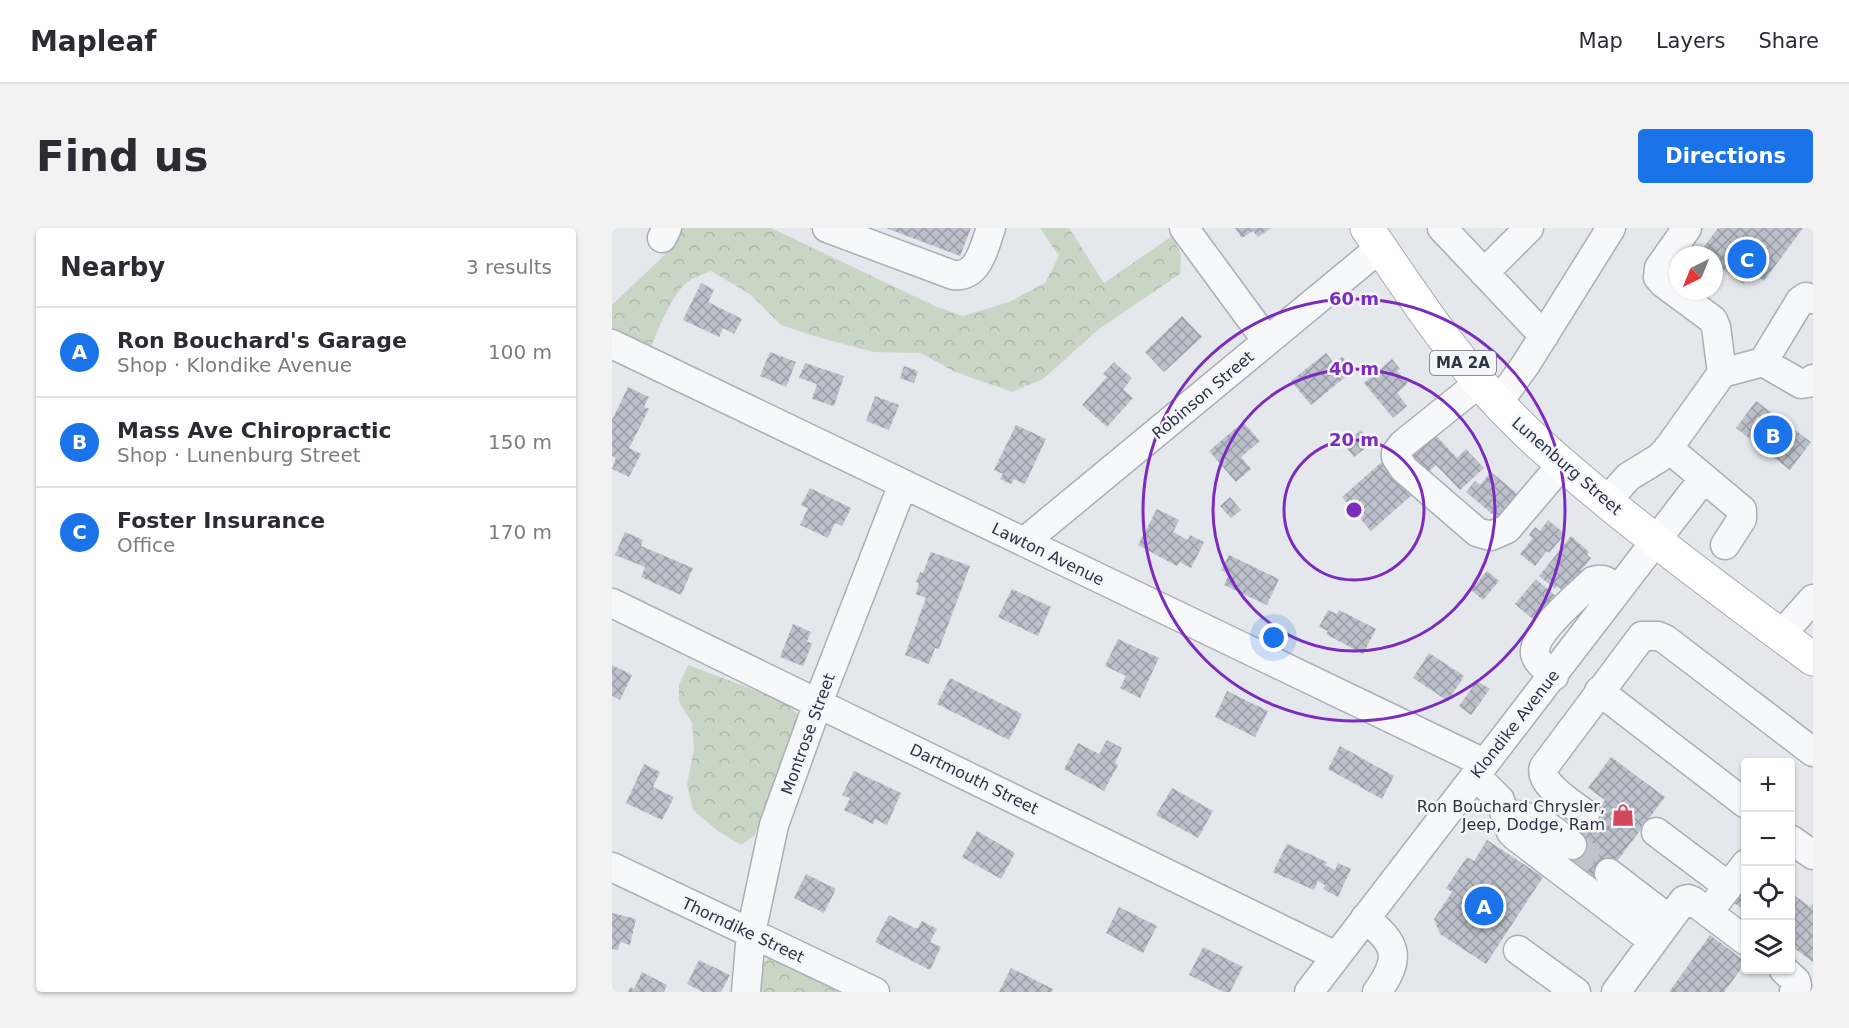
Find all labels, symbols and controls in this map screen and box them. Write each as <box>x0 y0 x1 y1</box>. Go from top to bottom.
text: Mapleaf <box>30 25 156 58</box>
text: Map <box>1579 29 1623 53</box>
text: Layers <box>1656 29 1725 53</box>
text: Share <box>1758 29 1819 53</box>
button: Directions <box>1638 129 1813 183</box>
text: Find us <box>36 132 209 181</box>
pin: C <box>1728 237 1766 282</box>
north arrow <box>1669 246 1723 300</box>
text: Nearby <box>60 252 165 282</box>
text: 3 results <box>466 255 552 279</box>
text: 60 m <box>1329 288 1379 309</box>
text: Ron Bouchard's Garage <box>117 328 407 353</box>
text: A <box>72 340 87 364</box>
text: 100 m <box>488 340 552 364</box>
street label: Robinson Street <box>1148 347 1258 443</box>
road number: MA 2A <box>1430 351 1496 375</box>
text: Shop · Klondike Avenue <box>117 353 352 377</box>
text: 40 m <box>1329 358 1379 379</box>
pin: B <box>1754 412 1792 458</box>
street label: Lunenburg Street <box>1508 413 1626 519</box>
text: Mass Ave Chiropractic <box>117 418 392 443</box>
text: 20 m <box>1329 429 1379 450</box>
text: B <box>72 430 87 454</box>
text: 150 m <box>488 430 552 454</box>
text: Shop · Lunenburg Street <box>117 443 361 467</box>
centre of rings <box>1344 500 1364 520</box>
text: Foster Insurance <box>117 508 325 533</box>
street label: Lawton Avenue <box>989 519 1107 589</box>
text: C <box>72 520 87 544</box>
text: 170 m <box>488 520 552 544</box>
text: Office <box>117 533 175 557</box>
your location <box>1259 623 1288 652</box>
street label: Klondike Avenue <box>1467 666 1563 782</box>
street label: Montrose Street <box>777 671 839 797</box>
street label: Dartmouth Street <box>907 740 1041 818</box>
map controls <box>1741 758 1795 974</box>
button: + <box>1741 758 1795 812</box>
place label: Ron Bouchard Chrysler, Jeep, Dodge, Ram <box>1417 797 1605 834</box>
shop icon: Ron Bouchard Chrysler, Jeep, Dodge, Ram <box>1610 802 1636 828</box>
button: − <box>1741 812 1795 866</box>
button: locate <box>1741 866 1795 920</box>
pin: A <box>1464 884 1504 928</box>
street label: Thorndike Street <box>678 893 807 967</box>
button: layers <box>1741 920 1795 974</box>

